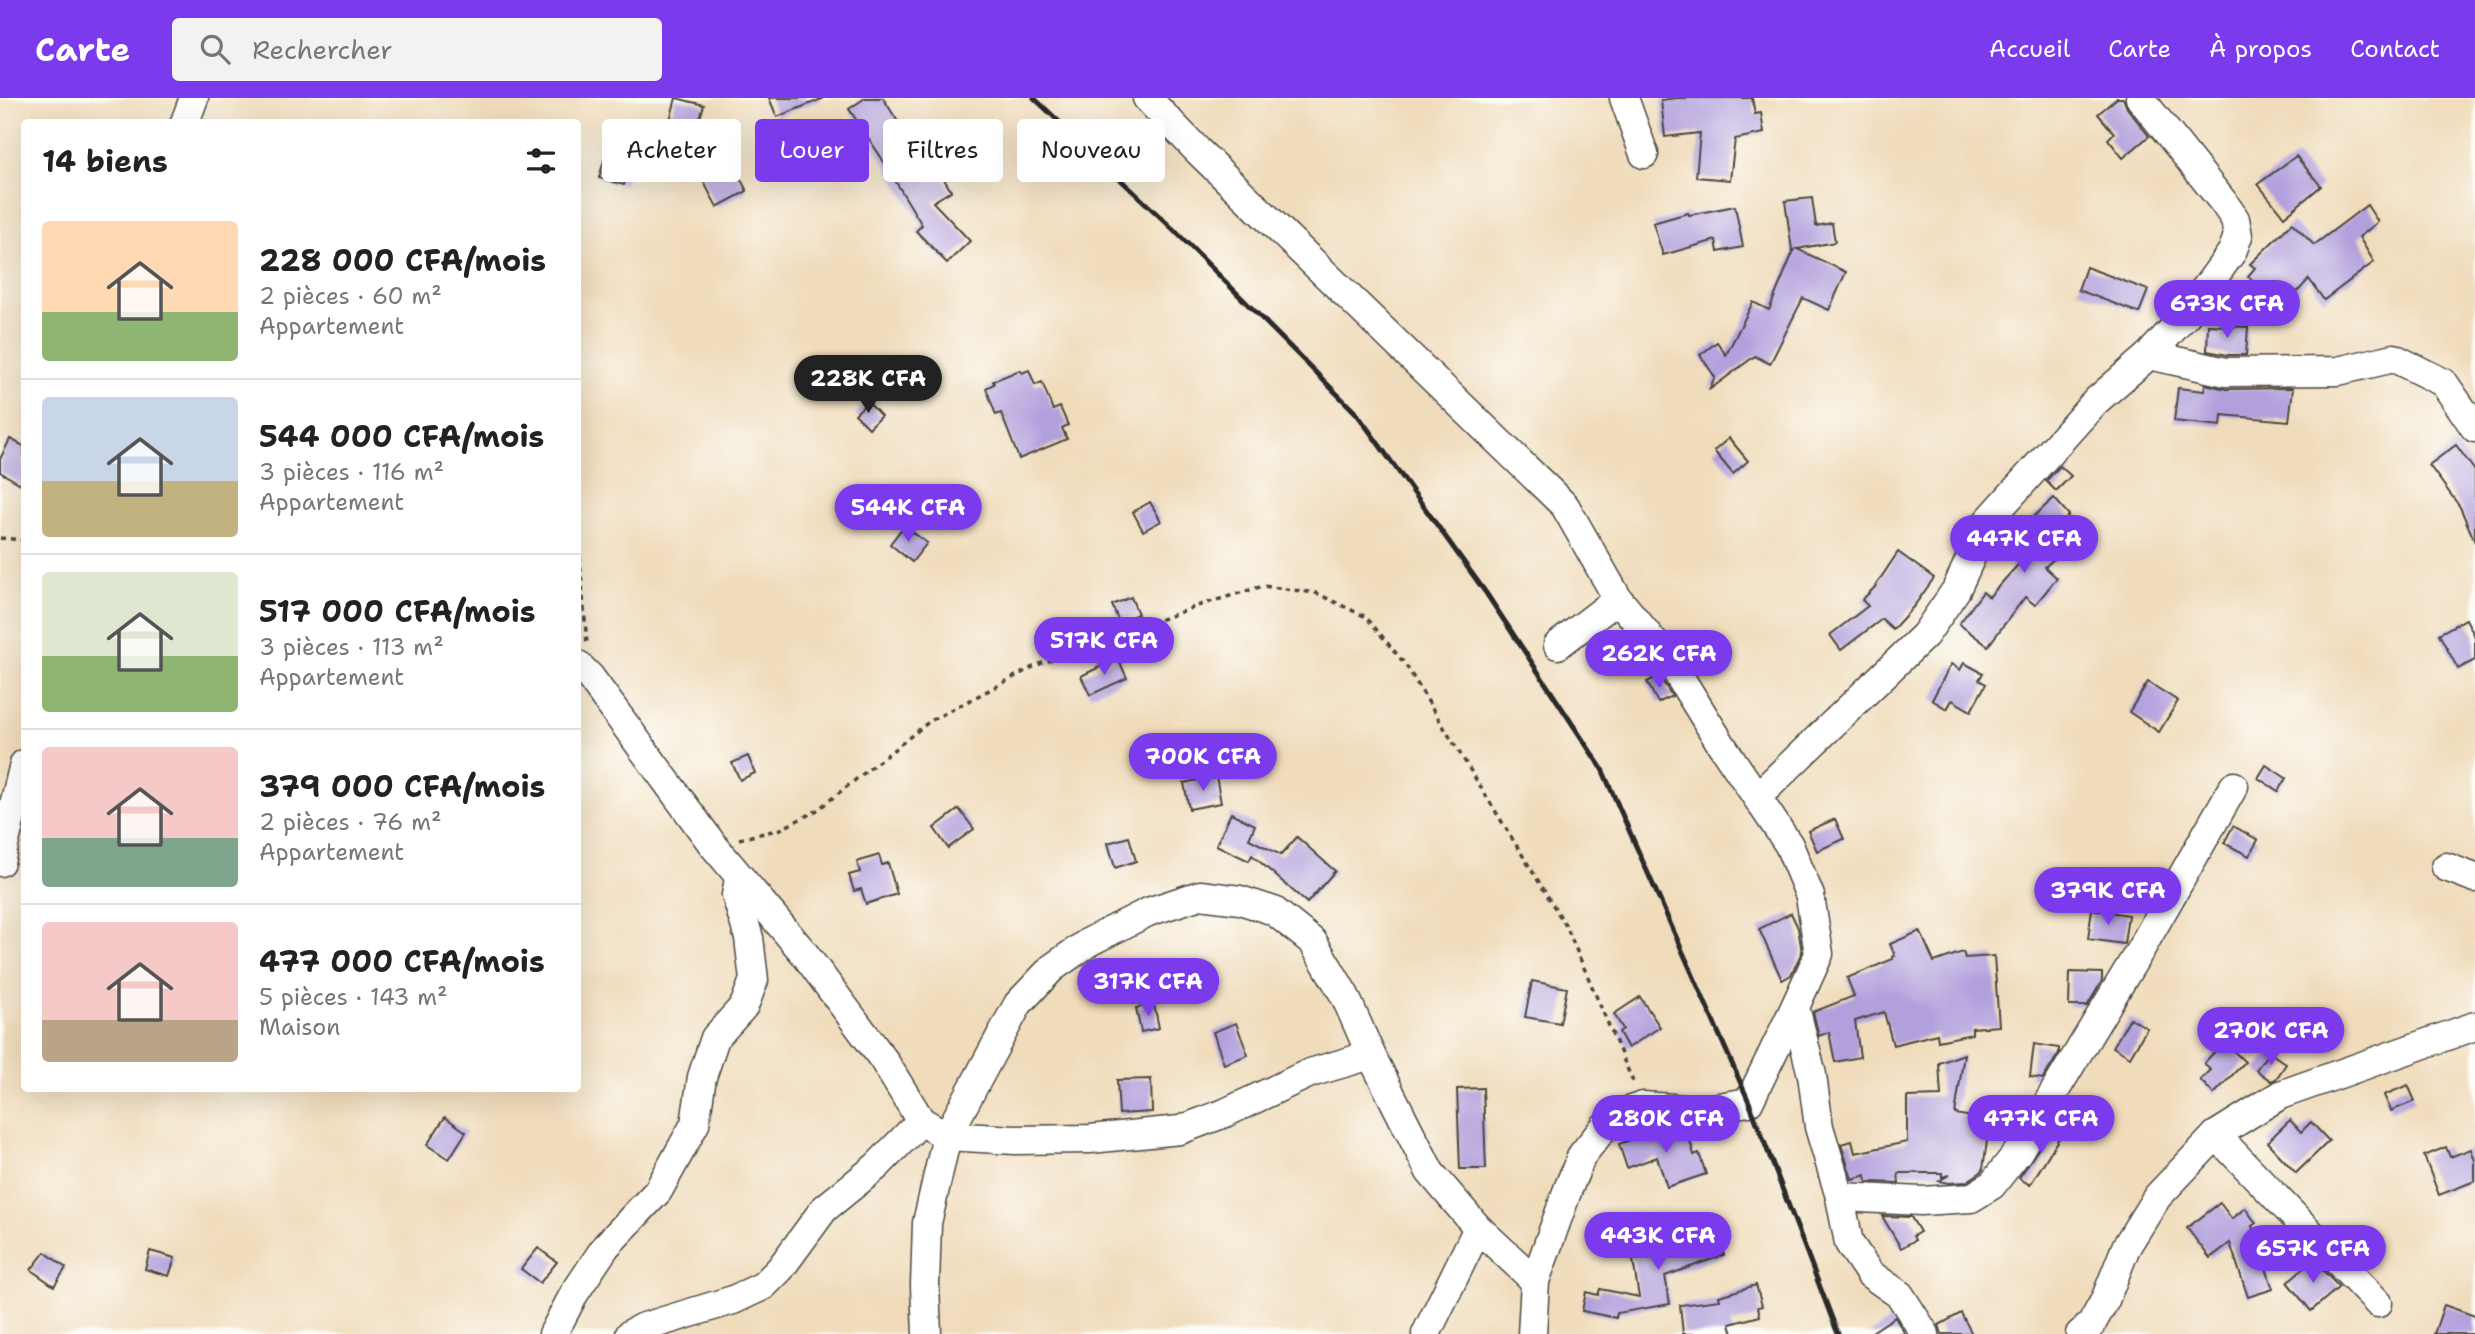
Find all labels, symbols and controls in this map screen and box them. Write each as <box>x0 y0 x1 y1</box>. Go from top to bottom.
search box <box>172 18 662 81</box>
text: Carte <box>35 27 130 72</box>
icon: search <box>196 30 234 68</box>
text: Rechercher <box>252 32 393 67</box>
text: Accueil <box>1989 33 2070 65</box>
text: Carte <box>2108 33 2171 65</box>
text: À propos <box>2209 33 2312 65</box>
text: Contact <box>2350 33 2440 65</box>
chip: Acheter <box>602 119 741 182</box>
chip: Louer <box>755 119 869 182</box>
chip: Filtres <box>883 119 1003 182</box>
chip: Nouveau <box>1017 119 1165 182</box>
text: 14 biens <box>42 141 168 182</box>
icon: filters <box>522 142 560 180</box>
text: 228 000 CFA/mois <box>259 240 546 281</box>
icon: home <box>98 249 182 333</box>
pin: 673K CFA <box>2155 280 2299 340</box>
text: 2 pièces · 60 m² <box>259 281 442 311</box>
text: 673K CFA <box>2170 288 2284 318</box>
text: Appartement <box>259 311 404 341</box>
pin: 228K CFA <box>796 356 940 415</box>
text: 228K CFA <box>810 363 926 393</box>
text: 544 000 CFA/mois <box>259 416 544 457</box>
icon: home <box>98 425 182 509</box>
text: 3 pièces · 116 m² <box>259 457 444 487</box>
pin: 544K CFA <box>836 484 980 544</box>
text: Appartement <box>259 487 404 517</box>
text: 544K CFA <box>851 492 965 522</box>
pin: 447K CFA <box>1952 516 2096 575</box>
text: 447K CFA <box>1966 523 2082 553</box>
text: 517 000 CFA/mois <box>259 591 536 632</box>
icon: home <box>98 600 182 684</box>
pin: 517K CFA <box>1032 618 1176 677</box>
text: 517K CFA <box>1050 625 1158 655</box>
pin: 262K CFA <box>1587 630 1731 690</box>
text: 3 pièces · 113 m² <box>259 632 444 662</box>
text: 262K CFA <box>1601 638 1717 668</box>
text: Appartement <box>259 662 404 692</box>
pin: 700K CFA <box>1131 734 1275 793</box>
text: 700K CFA <box>1145 741 1261 771</box>
text: 379 000 CFA/mois <box>259 766 545 807</box>
icon: home <box>98 775 182 859</box>
text: 2 pièces · 76 m² <box>259 807 442 837</box>
text: Appartement <box>259 837 404 867</box>
pin: 379K CFA <box>2036 868 2180 927</box>
text: 379K CFA <box>2050 875 2166 905</box>
text: 477 000 CFA/mois <box>259 941 545 982</box>
icon: home <box>98 950 182 1034</box>
pin: 317K CFA <box>1076 958 1220 1018</box>
text: 317K CFA <box>1093 966 1203 996</box>
text: 5 pièces · 143 m² <box>259 982 448 1012</box>
pin: 270K CFA <box>2199 1007 2343 1067</box>
text: Maison <box>259 1012 340 1042</box>
text: 270K CFA <box>2213 1015 2329 1045</box>
pin: 280K CFA <box>1594 1096 1738 1155</box>
pin: 477K CFA <box>1969 1096 2113 1155</box>
text: 280K CFA <box>1608 1103 1724 1133</box>
text: 477K CFA <box>1983 1103 2099 1133</box>
pin: 443K CFA <box>1586 1212 1730 1272</box>
text: 443K CFA <box>1600 1220 1716 1250</box>
pin: 657K CFA <box>2241 1226 2385 1285</box>
text: 657K CFA <box>2256 1233 2370 1263</box>

